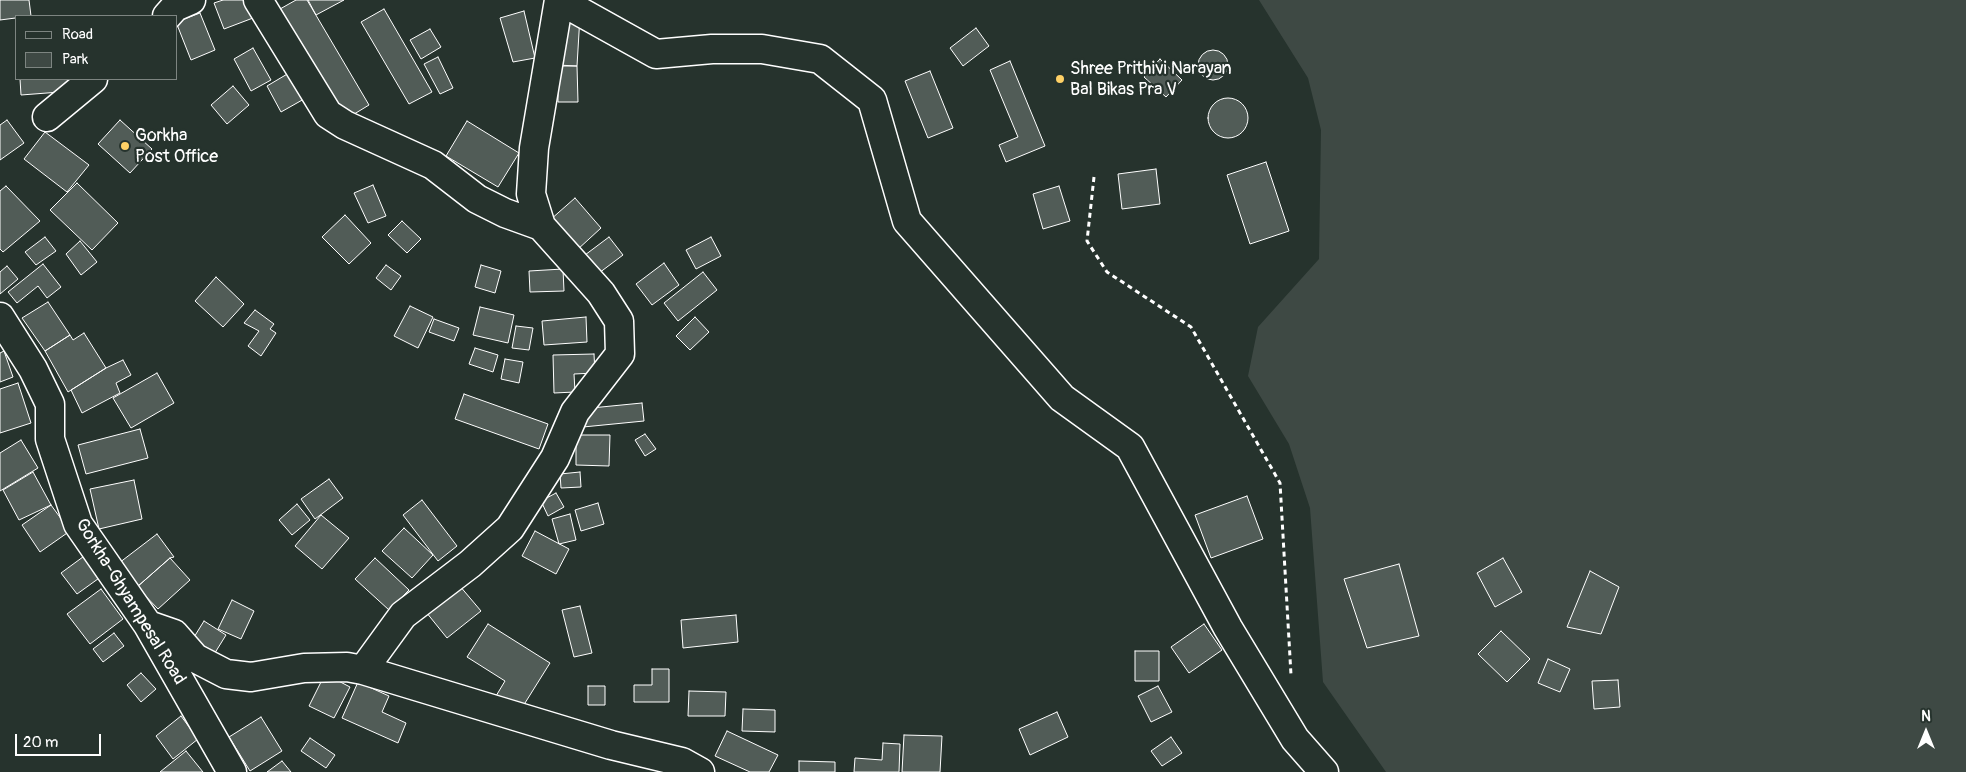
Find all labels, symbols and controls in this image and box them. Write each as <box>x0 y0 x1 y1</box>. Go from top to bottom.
legend <box>15 15 178 80</box>
text: Road <box>62 25 93 44</box>
text: Park <box>62 50 88 69</box>
place label: Shree Prithivi Narayan Bal Bikas Pra V <box>1070 58 1232 100</box>
marker: Shree Prithivi Narayan Bal Bikas Pra V <box>1054 73 1066 85</box>
place label: Gorkha Post Office <box>135 125 218 168</box>
marker: Gorkha Post Office <box>119 140 131 152</box>
street label: Gorkha-Ghyampesal Road <box>70 515 190 689</box>
north arrow <box>1901 707 1951 757</box>
text: N <box>1921 708 1931 725</box>
scale bar <box>18 724 104 756</box>
text: 20 m <box>23 733 58 752</box>

